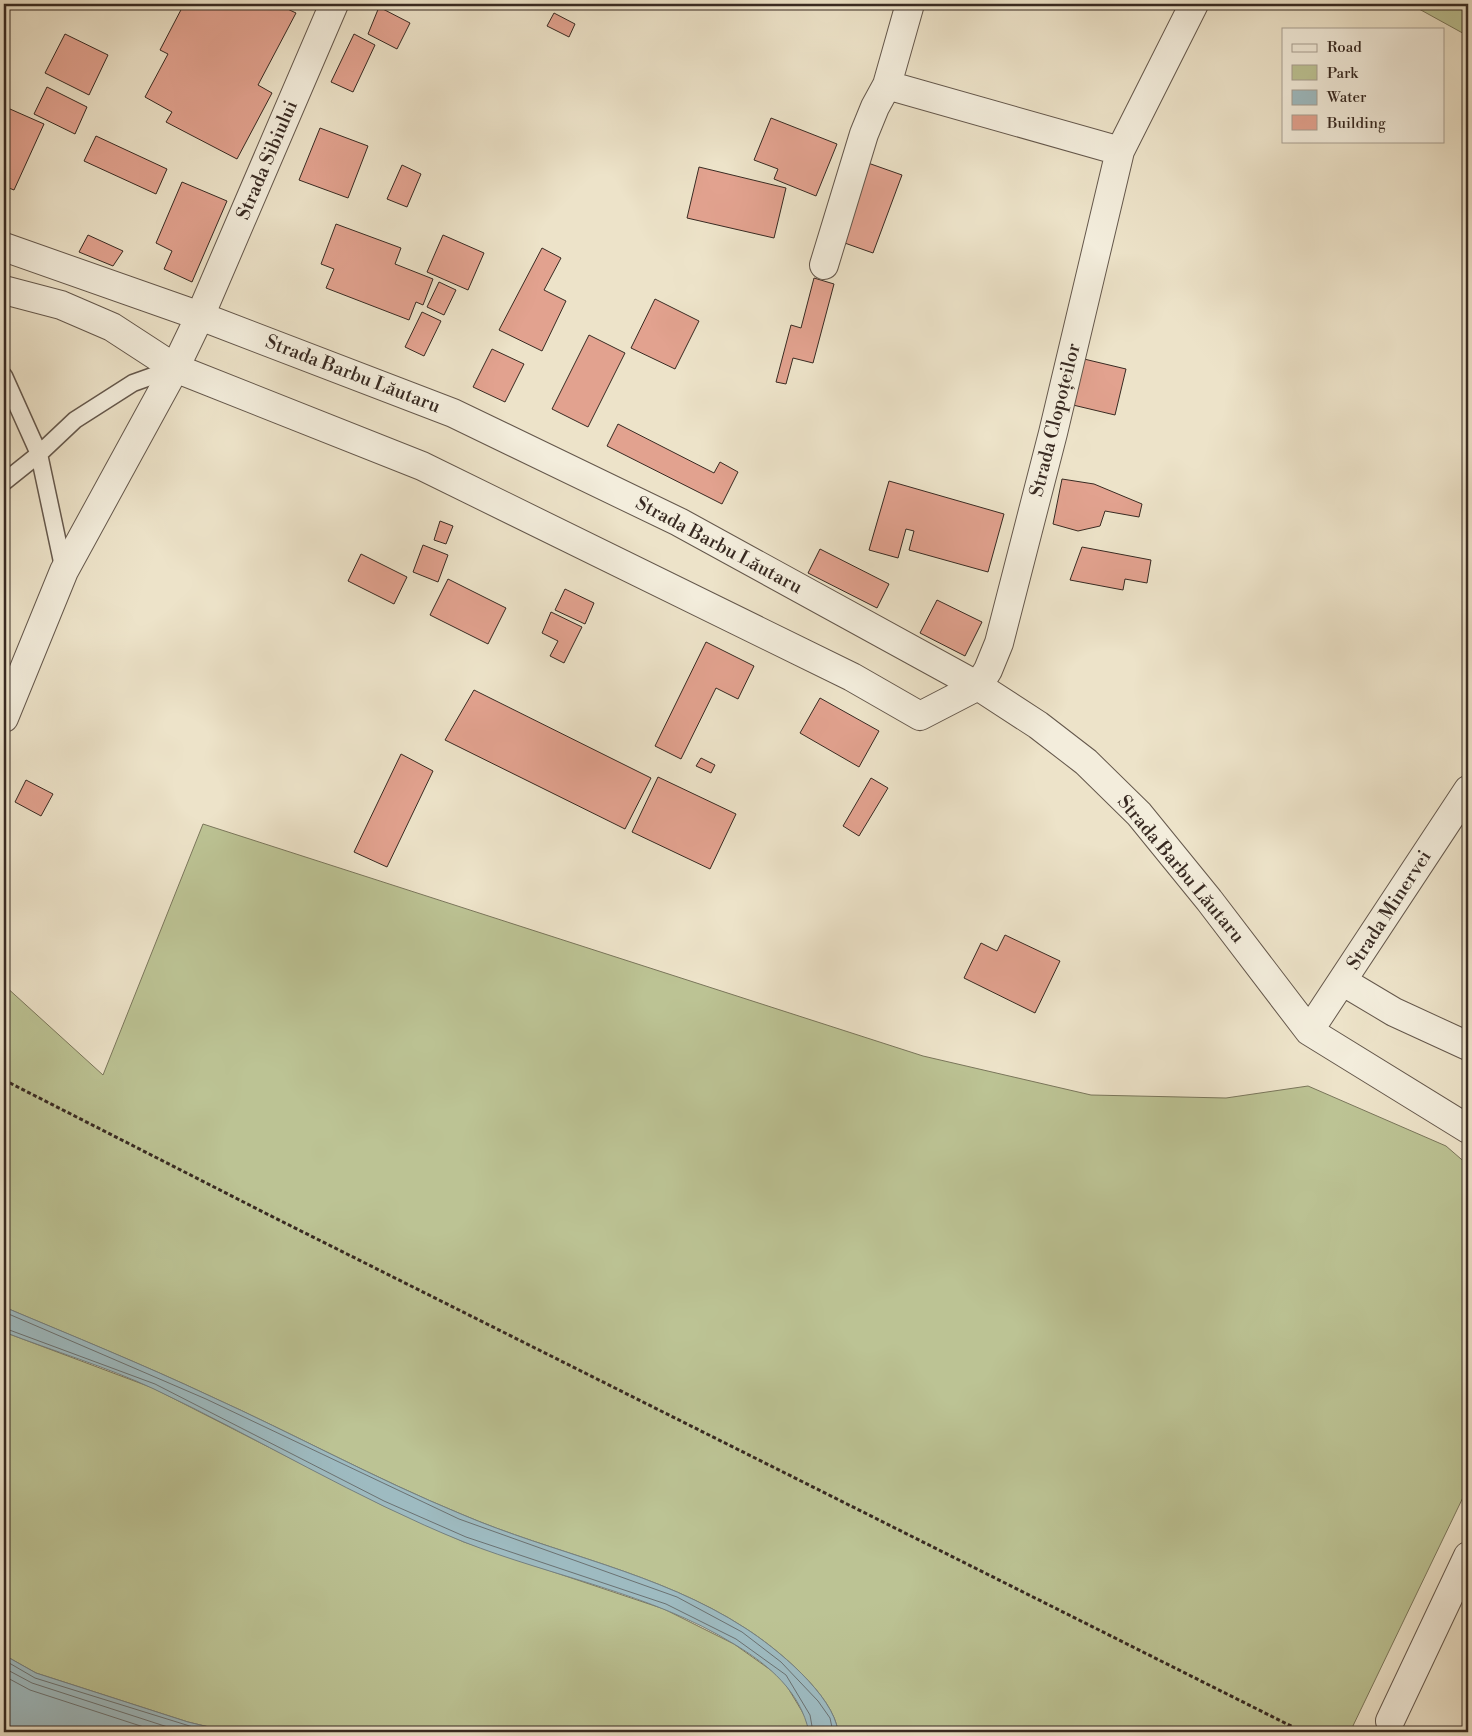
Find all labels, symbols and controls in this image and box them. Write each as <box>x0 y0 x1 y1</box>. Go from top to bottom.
legend <box>1282 28 1444 142</box>
text: Road <box>1327 38 1362 57</box>
text: Park <box>1327 64 1359 83</box>
text: Water <box>1326 88 1367 107</box>
street label: Strada Sibiului <box>231 97 303 223</box>
text: Building <box>1326 114 1386 133</box>
street label: Strada Barbu Lăutaru <box>262 330 444 419</box>
street label: Strada Clopoțeilor <box>1024 341 1086 499</box>
street label: Strada Barbu Lăutaru <box>631 491 807 599</box>
street label: Strada Barbu Lăutaru <box>1112 790 1250 948</box>
street label: Strada Minervei <box>1341 846 1437 974</box>

